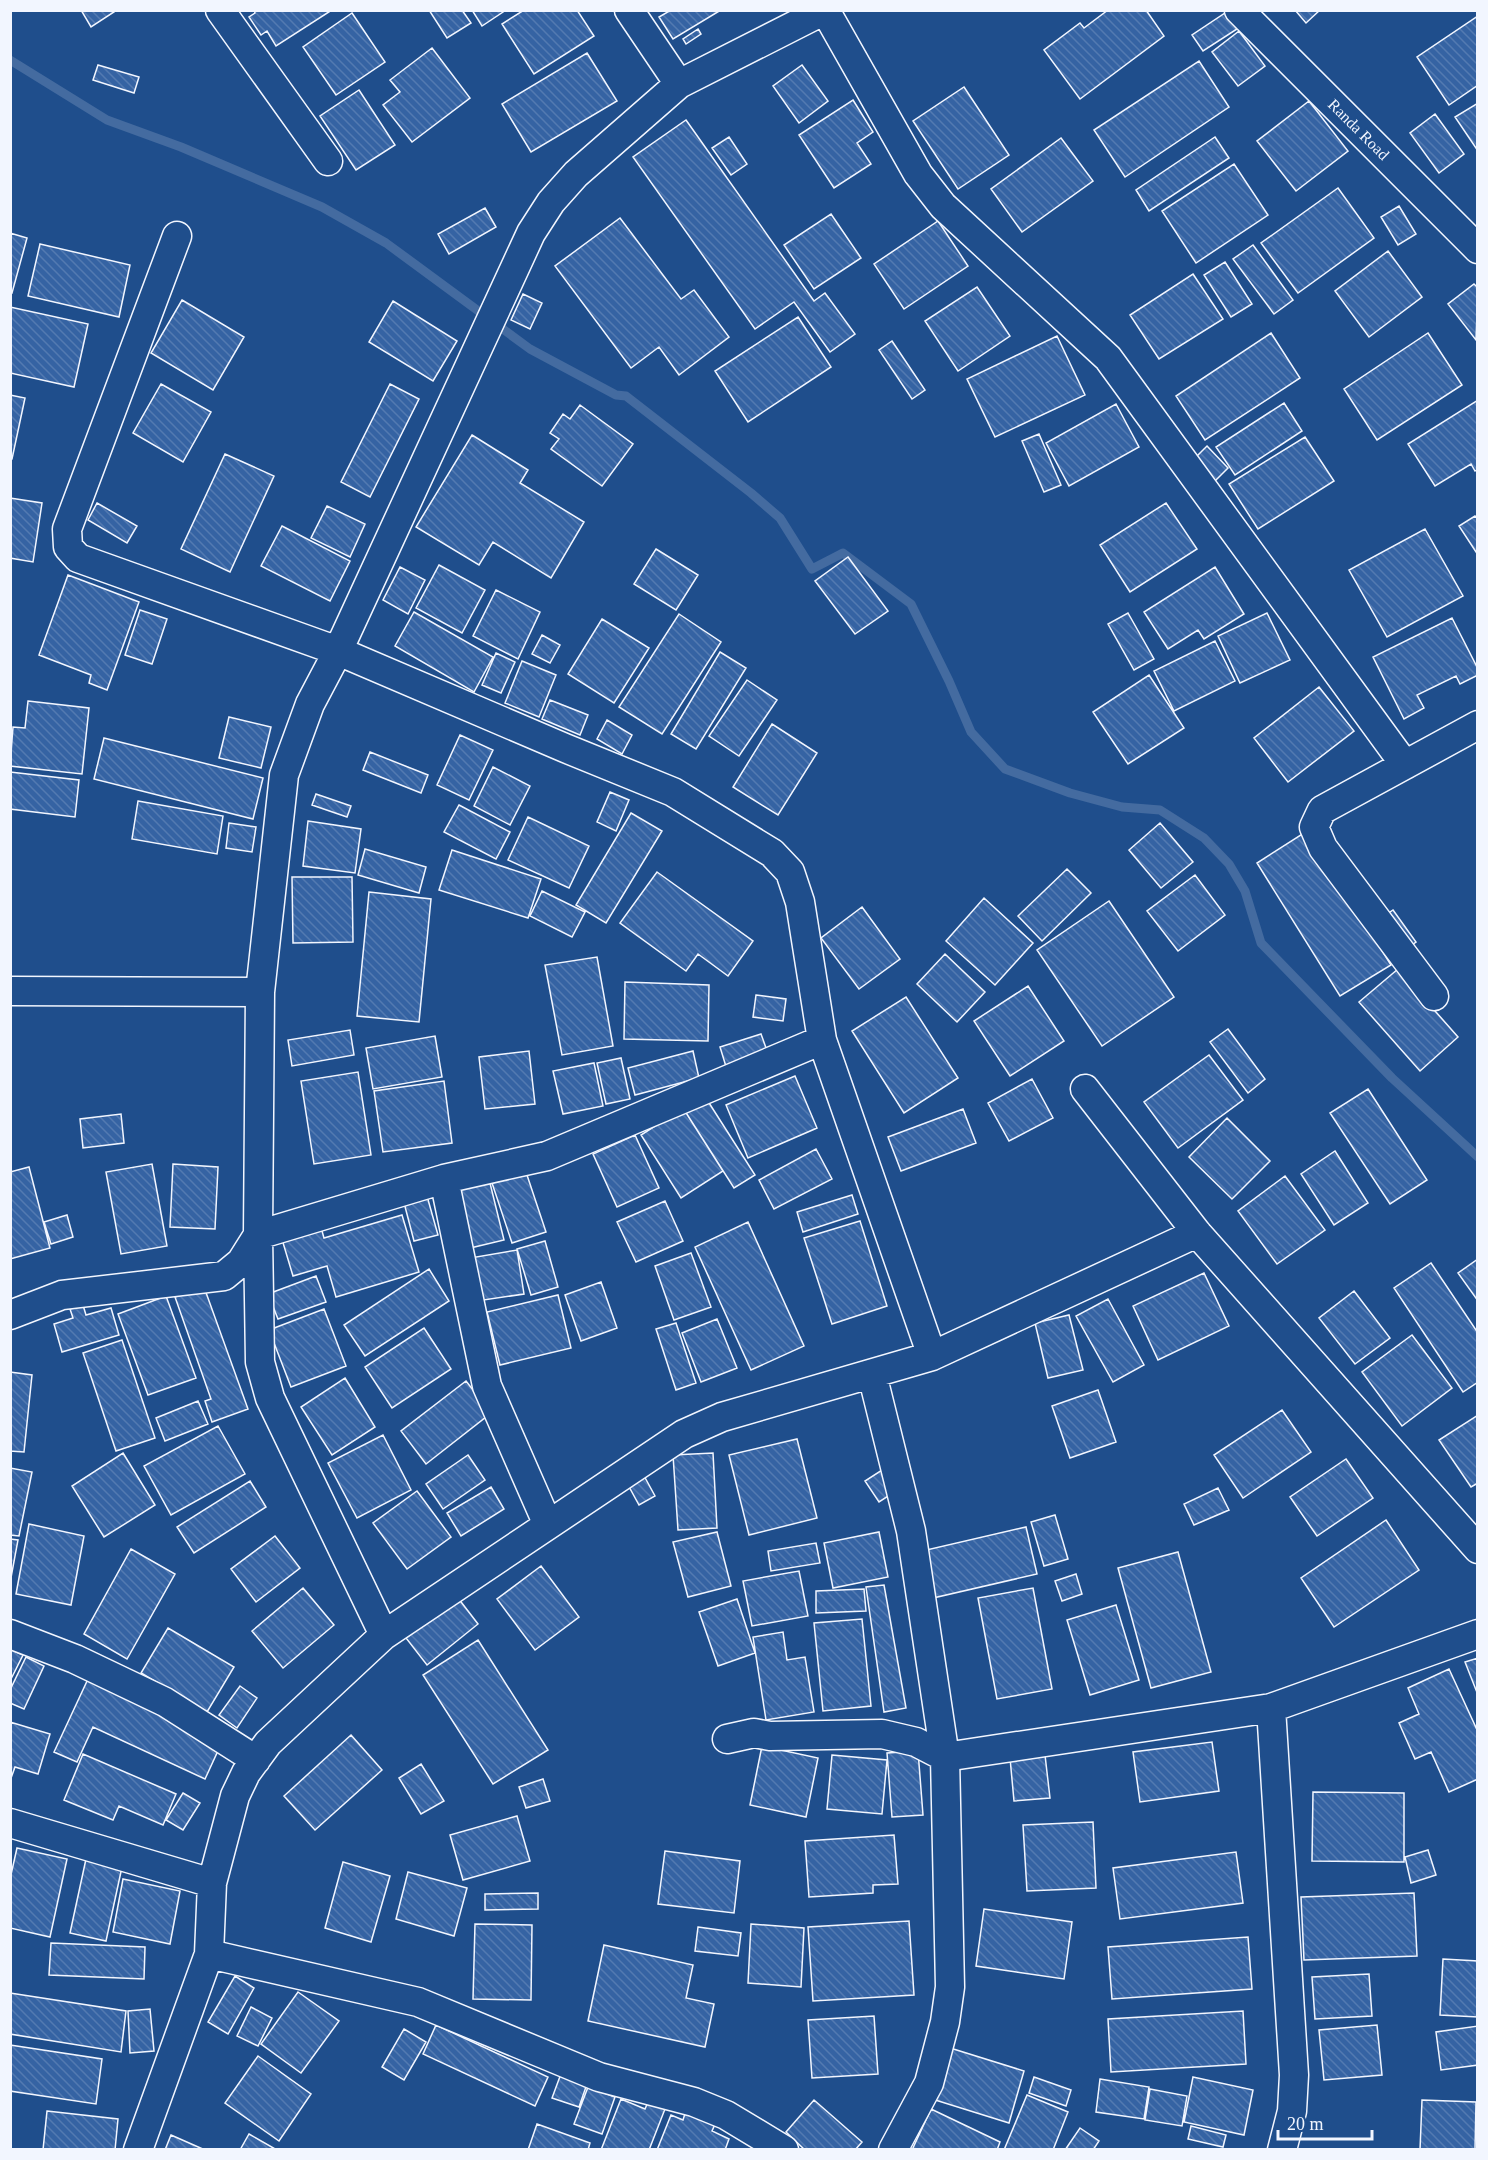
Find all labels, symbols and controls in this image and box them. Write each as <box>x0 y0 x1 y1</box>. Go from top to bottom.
street label: Randa Road <box>1325 96 1392 163</box>
scale bar <box>1278 2103 1372 2141</box>
text: 20 m <box>1287 2114 1324 2134</box>

